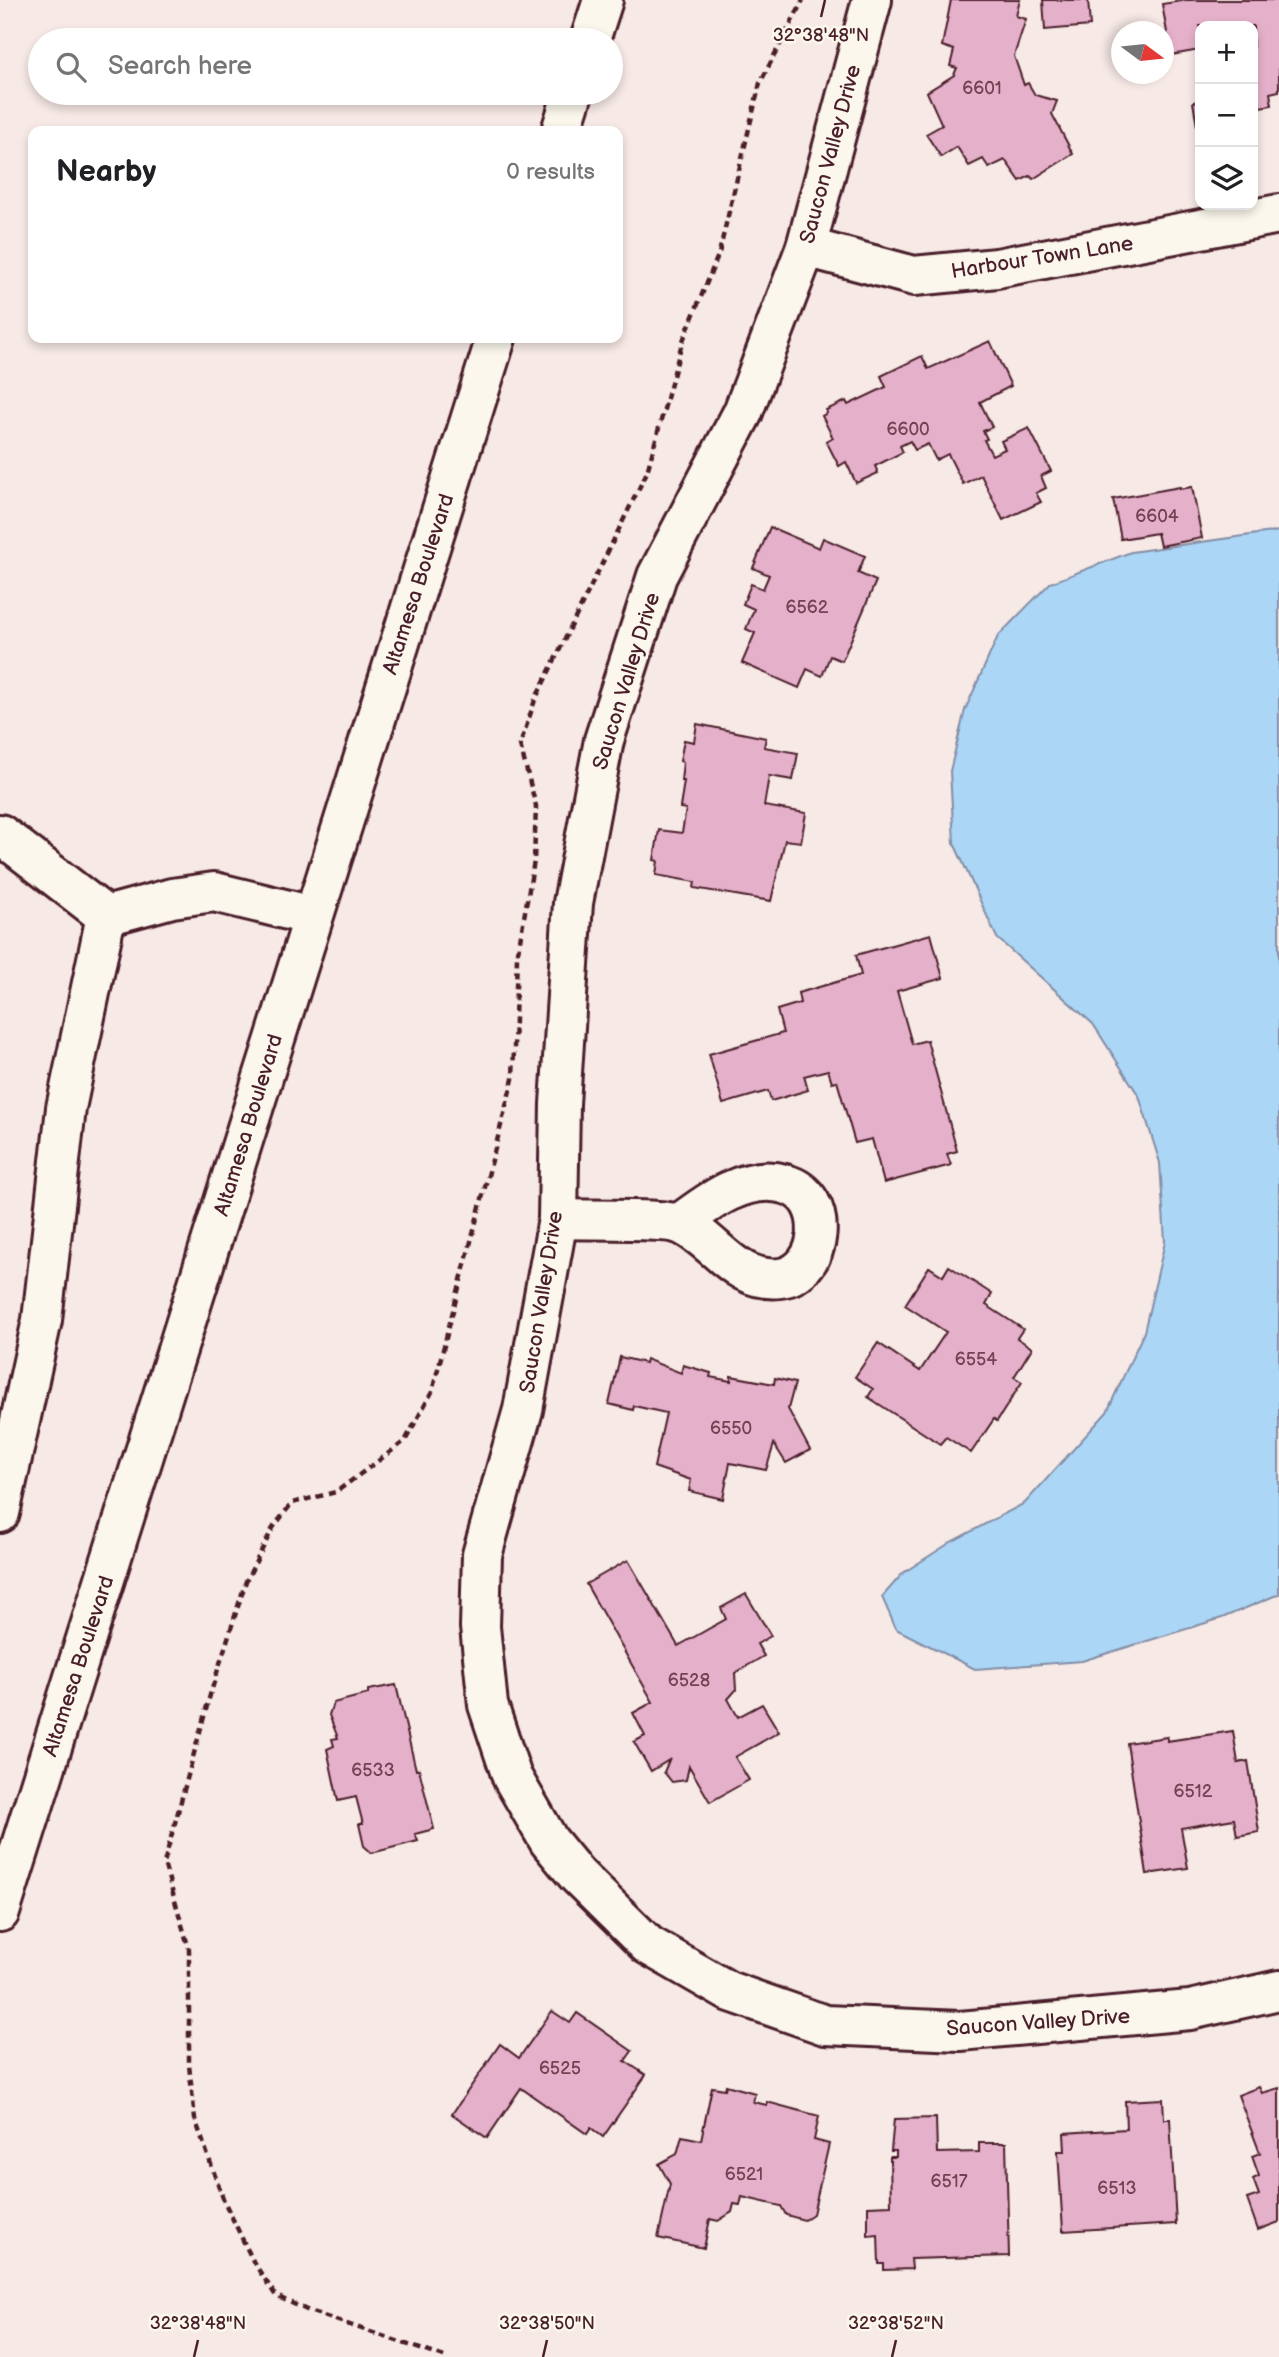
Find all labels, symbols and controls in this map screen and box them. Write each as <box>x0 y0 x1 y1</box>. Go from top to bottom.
north arrow <box>1111 21 1174 84</box>
map controls <box>1195 21 1258 210</box>
button: + <box>1195 21 1258 84</box>
text: 32°38'48"N <box>773 25 869 46</box>
search box <box>28 28 623 105</box>
icon: search <box>52 48 90 86</box>
text: Search here <box>108 51 252 82</box>
street label: Saucon Valley Drive <box>795 62 866 246</box>
house number: 6601 <box>962 78 1002 99</box>
button: − <box>1195 84 1258 147</box>
button: layers <box>1195 147 1258 210</box>
text: Nearby <box>56 154 156 190</box>
text: 0 results <box>506 158 595 186</box>
street label: Harbour Town Lane <box>949 231 1135 284</box>
house number: 6600 <box>886 419 930 440</box>
street label: Altamesa Boulevard <box>377 491 460 678</box>
house number: 6604 <box>1135 506 1179 527</box>
street label: Saucon Valley Drive <box>588 589 665 773</box>
house number: 6562 <box>786 597 829 618</box>
street label: Altamesa Boulevard <box>209 1031 288 1219</box>
street label: Saucon Valley Drive <box>515 1209 568 1395</box>
house number: 6554 <box>955 1349 997 1370</box>
house number: 6550 <box>710 1418 752 1439</box>
street label: Altamesa Boulevard <box>37 1573 120 1760</box>
house number: 6528 <box>668 1670 710 1691</box>
house number: 6533 <box>351 1760 395 1781</box>
house number: 6512 <box>1174 1781 1213 1802</box>
street label: Saucon Valley Drive <box>945 2004 1131 2041</box>
house number: 6525 <box>539 2058 581 2079</box>
house number: 6521 <box>725 2164 763 2185</box>
house number: 6517 <box>930 2171 968 2192</box>
house number: 6513 <box>1097 2178 1137 2199</box>
text: 32°38'48"N <box>150 2313 246 2334</box>
text: 32°38'50"N <box>499 2313 595 2334</box>
text: 32°38'52"N <box>848 2313 944 2334</box>

